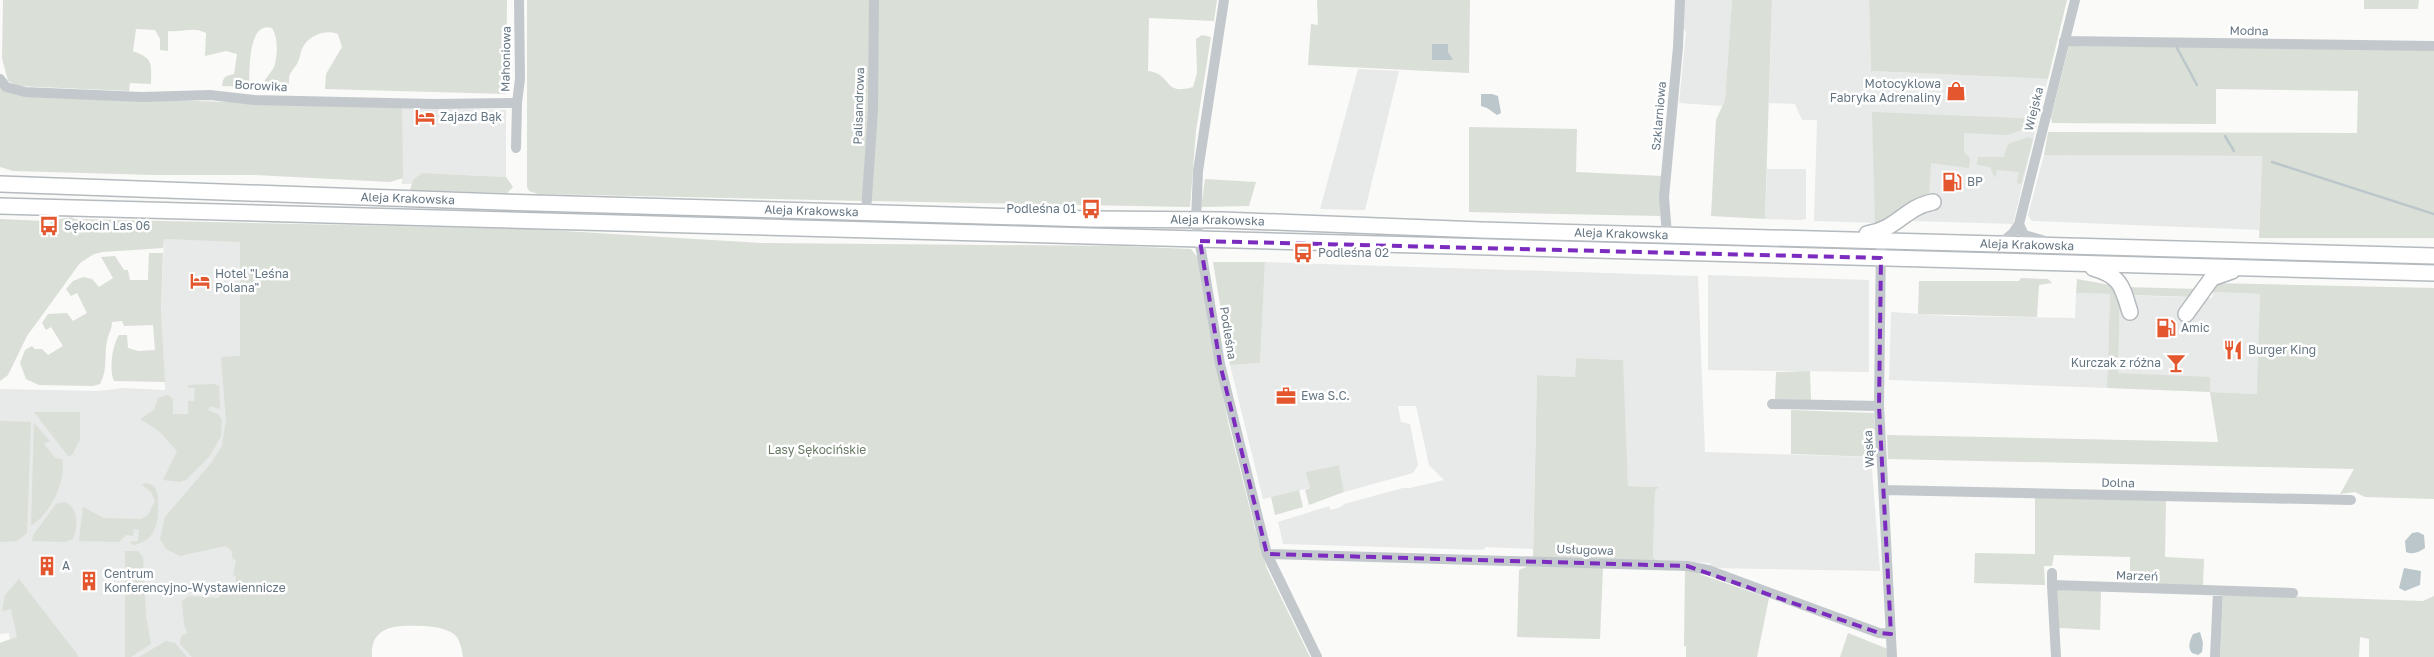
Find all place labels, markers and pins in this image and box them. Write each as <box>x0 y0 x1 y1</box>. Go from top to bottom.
place label: Motocyklowa Fabryka Adrenaliny <box>1830 76 1941 105</box>
shop icon: Motocyklowa Fabryka Adrenaliny <box>1945 80 1967 102</box>
hotel icon: Zajazd Bąk <box>414 106 436 128</box>
place label: Zajazd Bąk <box>440 109 502 124</box>
fuel station icon: BP <box>1941 171 1963 193</box>
place label: BP <box>1967 174 1983 189</box>
bus stop icon: Podleśna 01 <box>1080 198 1102 220</box>
place label: Podleśna 01 <box>1006 201 1076 216</box>
bus stop icon: Sękocin Las 06 <box>38 215 60 237</box>
place label: Sękocin Las 06 <box>64 218 150 233</box>
bus stop icon: Podleśna 02 <box>1292 242 1314 264</box>
place label: Podleśna 02 <box>1318 245 1389 260</box>
place label: Hotel "Leśna Polana" <box>215 266 289 295</box>
hotel icon: Hotel "Leśna Polana" <box>189 270 211 292</box>
fuel station icon: Amic <box>2155 317 2177 339</box>
place label: Amic <box>2181 320 2210 335</box>
restaurant icon: Burger King <box>2222 339 2244 361</box>
place label: Burger King <box>2248 342 2316 357</box>
bar icon: Kurczak z różna <box>2165 352 2187 374</box>
place label: Kurczak z różna <box>2071 355 2161 370</box>
office icon: Ewa S.C. <box>1275 385 1297 407</box>
place label: Ewa S.C. <box>1301 388 1350 403</box>
building icon: A <box>36 555 58 577</box>
place label: A <box>62 558 70 573</box>
place label: Centrum Konferencyjno-Wystawiennicze <box>104 566 286 595</box>
building icon: Centrum Konferencyjno-Wystawiennicze <box>78 570 100 592</box>

